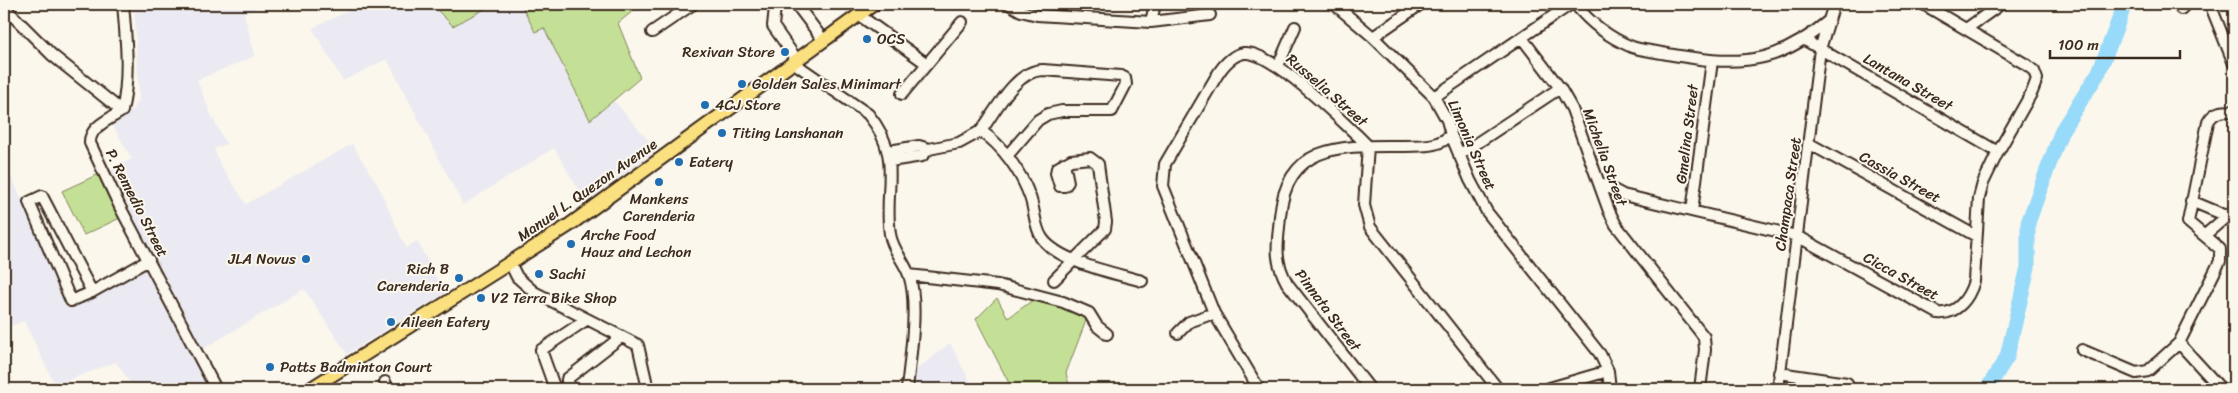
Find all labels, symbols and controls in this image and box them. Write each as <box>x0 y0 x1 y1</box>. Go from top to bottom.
place label: OCS <box>877 26 906 52</box>
scale bar <box>2050 28 2180 60</box>
text: 100 m <box>2058 32 2099 58</box>
marker: OCS <box>861 33 873 45</box>
place label: Rexivan Store <box>682 39 775 65</box>
marker: Rexivan Store <box>779 46 791 58</box>
street label: Lantana Street <box>1858 46 1959 119</box>
street label: Russelia Street <box>1280 47 1375 134</box>
place label: Golden Sales Minimart <box>752 71 902 97</box>
marker: Golden Sales Minimart <box>736 78 748 90</box>
street label: Gmelina Street <box>1668 82 1706 185</box>
place label: 4CJ Store <box>715 92 781 118</box>
street label: Limonia Street <box>1440 95 1504 195</box>
marker: 4CJ Store <box>699 99 711 111</box>
street label: Michelia Street <box>1575 104 1635 210</box>
place label: Titing Lanshanan <box>732 120 843 146</box>
marker: Titing Lanshanan <box>716 127 728 139</box>
street label: Manuel L. Quezon Avenue <box>511 132 663 248</box>
street label: Champaca Street <box>1767 135 1809 253</box>
street label: P. Remedio Street <box>98 144 176 262</box>
street label: Cassia Street <box>1854 144 1946 210</box>
place label: Eatery <box>689 149 733 175</box>
marker: Eatery <box>673 156 685 168</box>
marker: Mankens Carenderia <box>653 176 665 188</box>
place label: Mankens Carenderia <box>623 186 695 229</box>
place label: Arche Food Hauz and Lechon <box>580 222 691 265</box>
marker: Arche Food Hauz and Lechon <box>565 238 577 250</box>
street label: Cicca Street <box>1858 245 1944 308</box>
place label: JLA Novus <box>227 246 296 272</box>
marker: JLA Novus <box>300 253 312 265</box>
place label: Rich B Carenderia <box>377 256 449 299</box>
place label: Sachi <box>549 261 586 287</box>
street label: Pinnata Street <box>1288 263 1368 358</box>
marker: Sachi <box>533 268 545 280</box>
marker: Rich B Carenderia <box>453 272 465 284</box>
place label: V2 Terra Bike Shop <box>491 285 617 311</box>
marker: V2 Terra Bike Shop <box>475 292 487 304</box>
place label: Aileen Eatery <box>400 309 490 335</box>
marker: Aileen Eatery <box>385 316 397 328</box>
place label: Patts Badminton Court <box>280 354 433 380</box>
marker: Patts Badminton Court <box>264 361 276 373</box>

